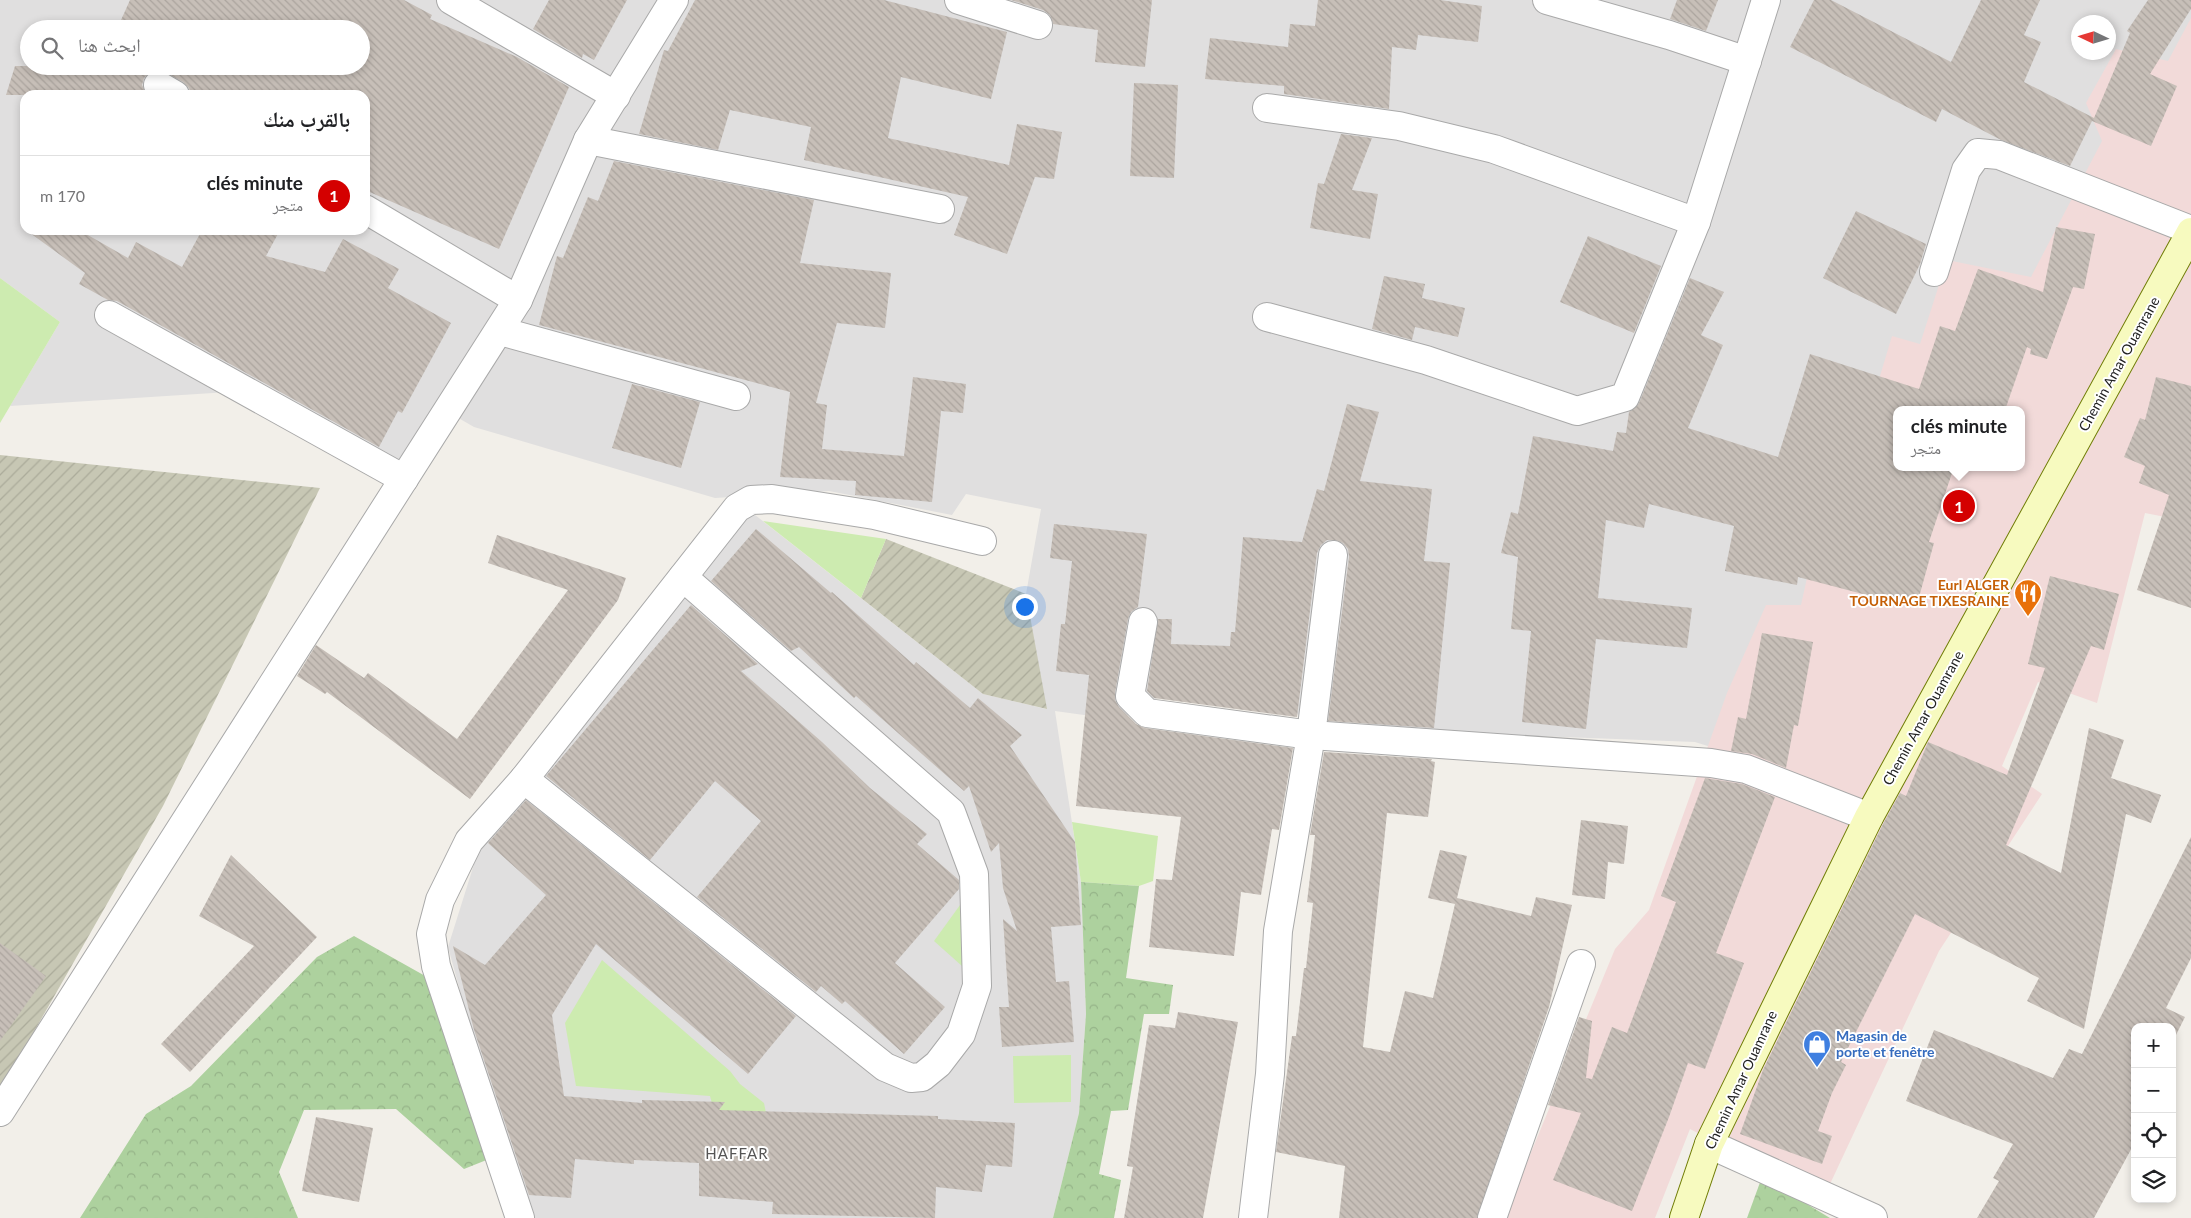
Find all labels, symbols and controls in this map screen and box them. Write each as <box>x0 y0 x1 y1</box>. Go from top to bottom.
north arrow <box>2071 15 2116 60</box>
search box <box>20 20 370 75</box>
text: ابحث هنا <box>78 33 141 56</box>
icon: search <box>38 34 66 62</box>
text: بالقرب منك <box>263 106 350 131</box>
text: clés minute <box>207 171 303 194</box>
text: 170 m <box>40 186 85 205</box>
text: 1 <box>329 186 339 205</box>
text: متجر <box>273 195 303 214</box>
street label: Chemin Amar Ouamrane <box>2074 294 2163 434</box>
popup <box>1893 406 2025 471</box>
text: clés minute <box>1911 414 2007 437</box>
text: متجر <box>1911 438 1941 457</box>
pin: 1 <box>1943 487 1975 525</box>
place label: Eurl ALGER TOURNAGE TIXESRAINE <box>1849 576 2010 609</box>
restaurant icon: Eurl ALGER TOURNAGE TIXESRAINE <box>2013 578 2043 617</box>
your location <box>1012 594 1038 620</box>
street label: Chemin Amar Ouamrane <box>1878 648 1967 788</box>
street label: Chemin Amar Ouamrane <box>1701 1008 1780 1152</box>
map controls <box>2131 1023 2176 1203</box>
button: + <box>2131 1023 2176 1068</box>
place label: Magasin de porte et fenêtre <box>1836 1027 1935 1060</box>
shop icon: Magasin de porte et fenêtre <box>1802 1029 1832 1068</box>
button: − <box>2131 1068 2176 1113</box>
button: locate <box>2131 1113 2176 1158</box>
district label: HAFFAR <box>705 1144 769 1162</box>
button: layers <box>2131 1158 2176 1203</box>

